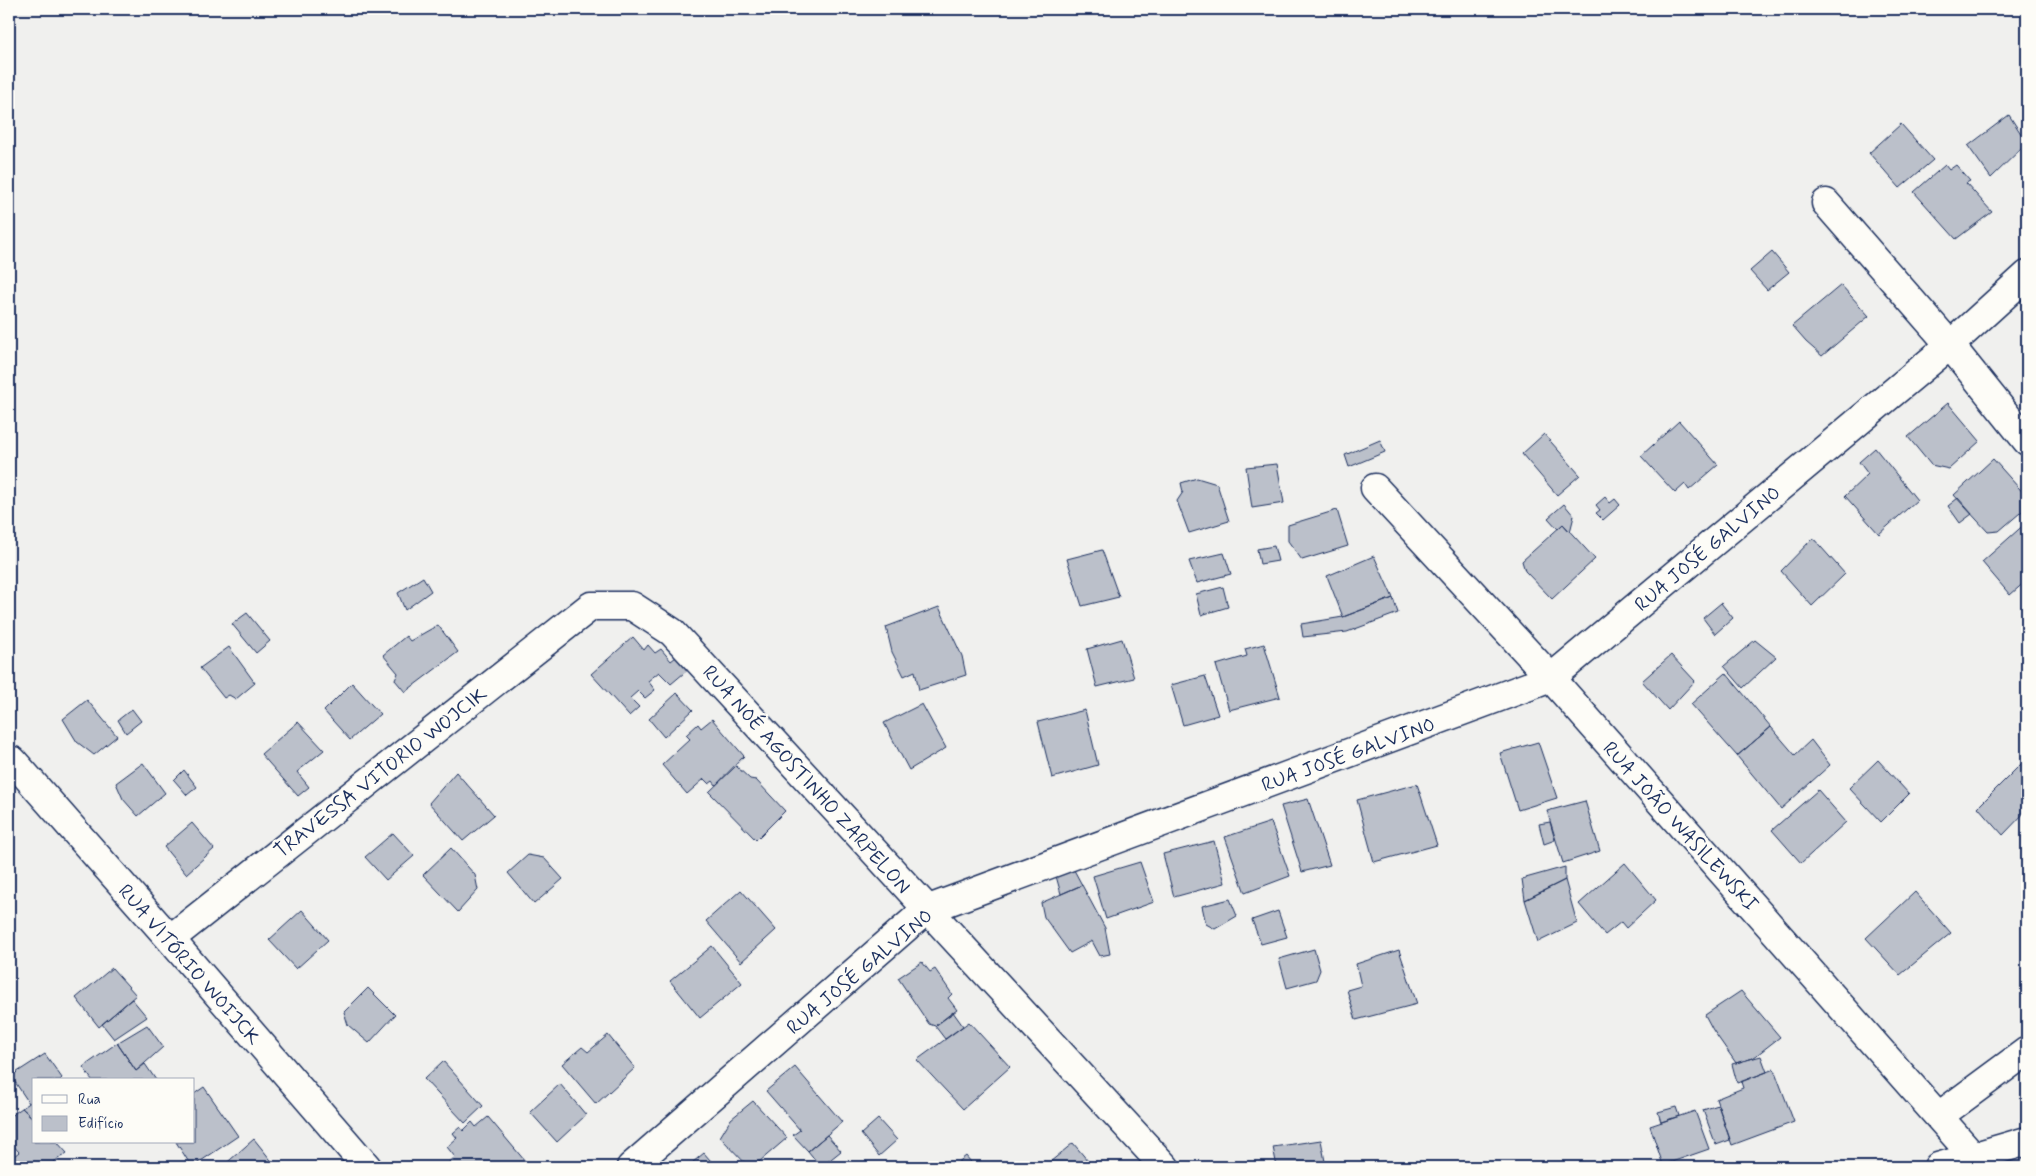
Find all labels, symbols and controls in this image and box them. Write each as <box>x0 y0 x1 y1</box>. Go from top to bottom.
street label: RUA JOSÉ GALVINO <box>1629 480 1787 618</box>
street label: RUA NOÉ AGOSTINHO ZARPELON <box>696 660 916 900</box>
street label: TRAVESSA VITORIO WOJCIK <box>269 681 493 865</box>
street label: RUA JOSÉ GALVINO <box>1258 711 1439 799</box>
street label: RUA JOÃO WASILEWSKI <box>1596 736 1764 918</box>
street label: RUA VITÓRIO WOIJCK <box>112 879 266 1051</box>
street label: RUA JOSÉ GALVINO <box>781 903 939 1041</box>
legend <box>32 1078 195 1144</box>
text: Rua <box>78 1090 101 1110</box>
text: Edifício <box>78 1114 123 1134</box>

